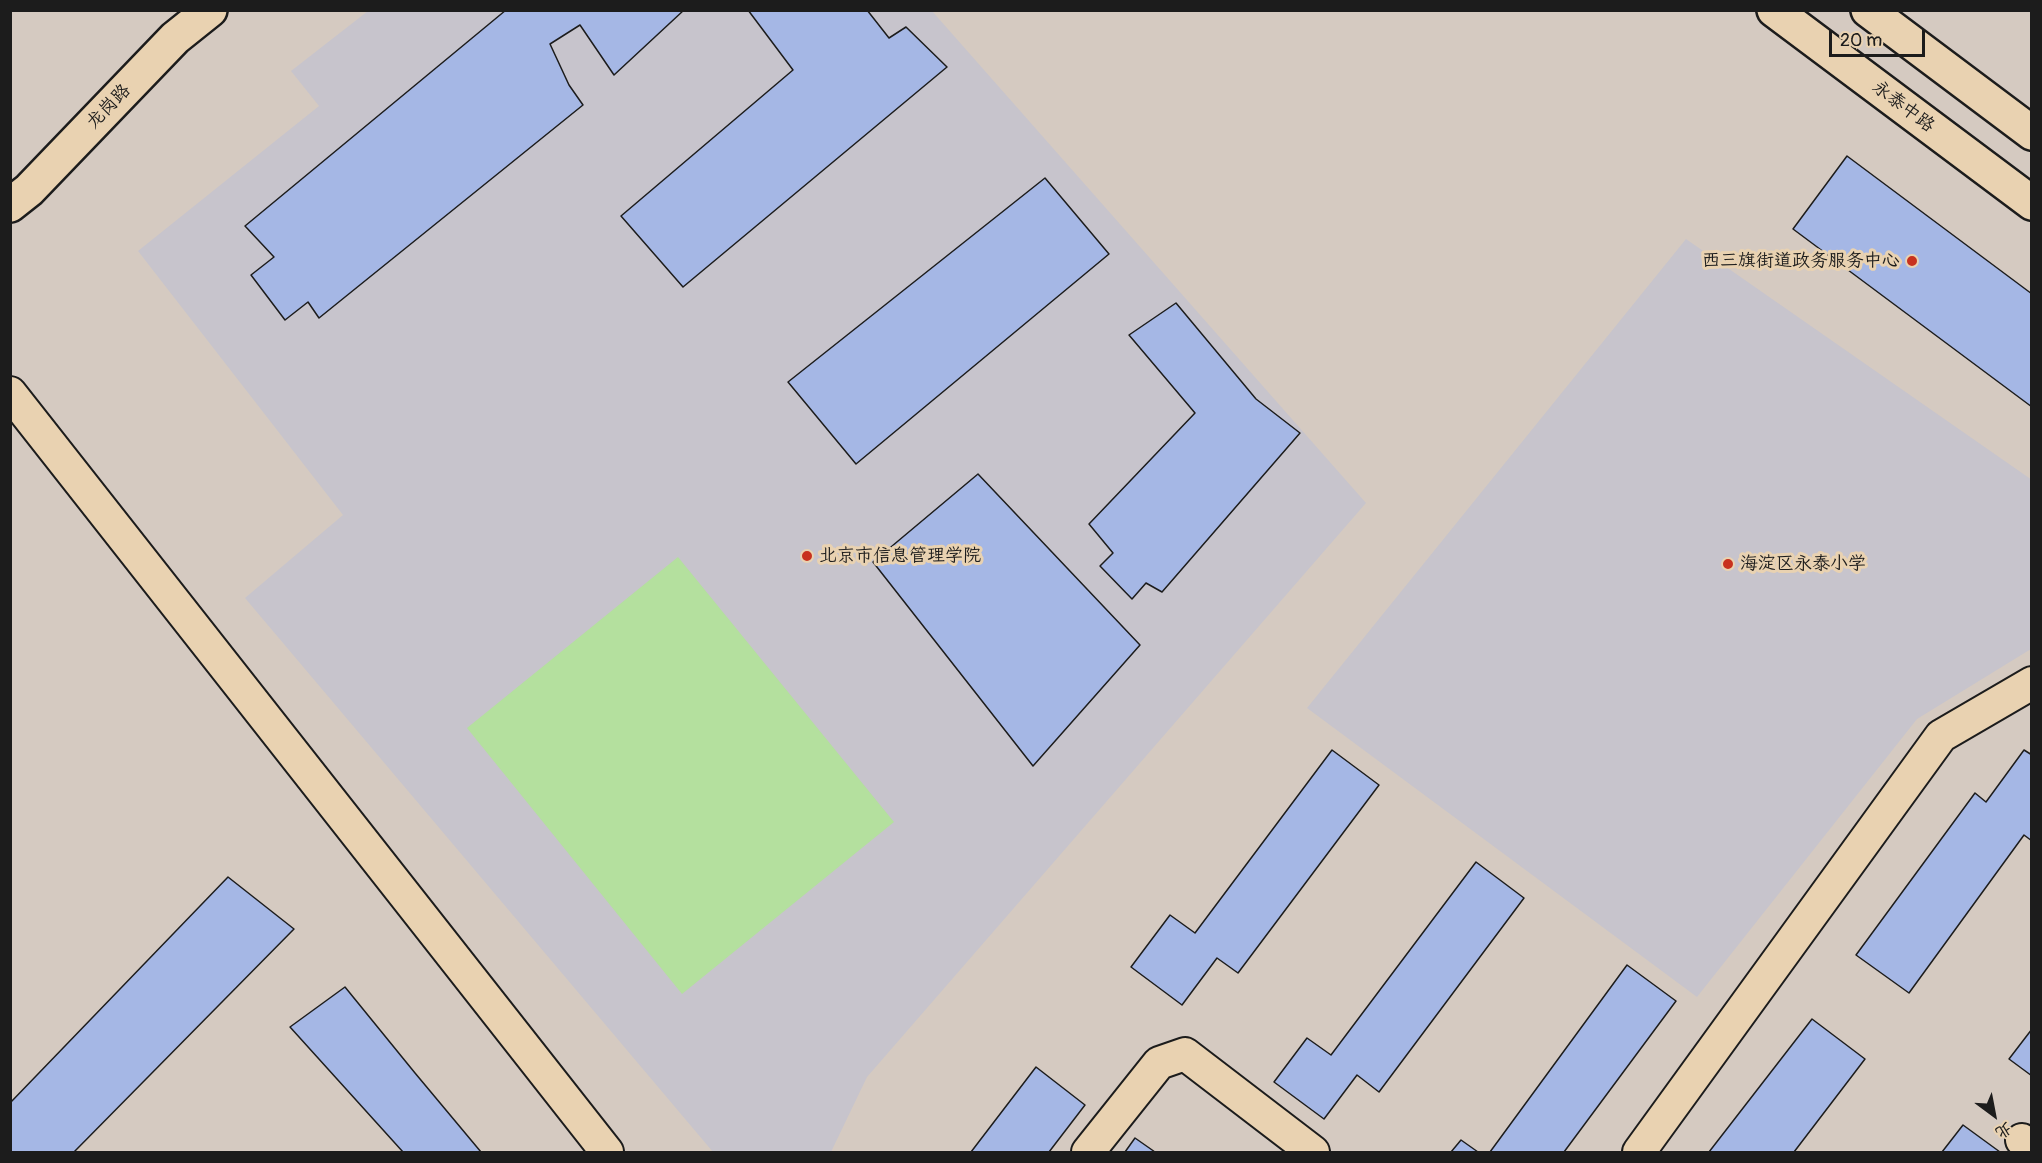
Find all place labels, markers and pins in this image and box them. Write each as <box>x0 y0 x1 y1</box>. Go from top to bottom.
place label: 西三旗街道政务服务中心 <box>1702 250 1900 272</box>
marker: 西三旗街道政务服务中心 <box>1905 254 1919 268</box>
place label: 北京市信息管理学院 <box>819 545 981 567</box>
marker: 北京市信息管理学院 <box>800 549 814 563</box>
place label: 海淀区永泰小学 <box>1740 553 1866 575</box>
marker: 海淀区永泰小学 <box>1721 557 1735 571</box>

